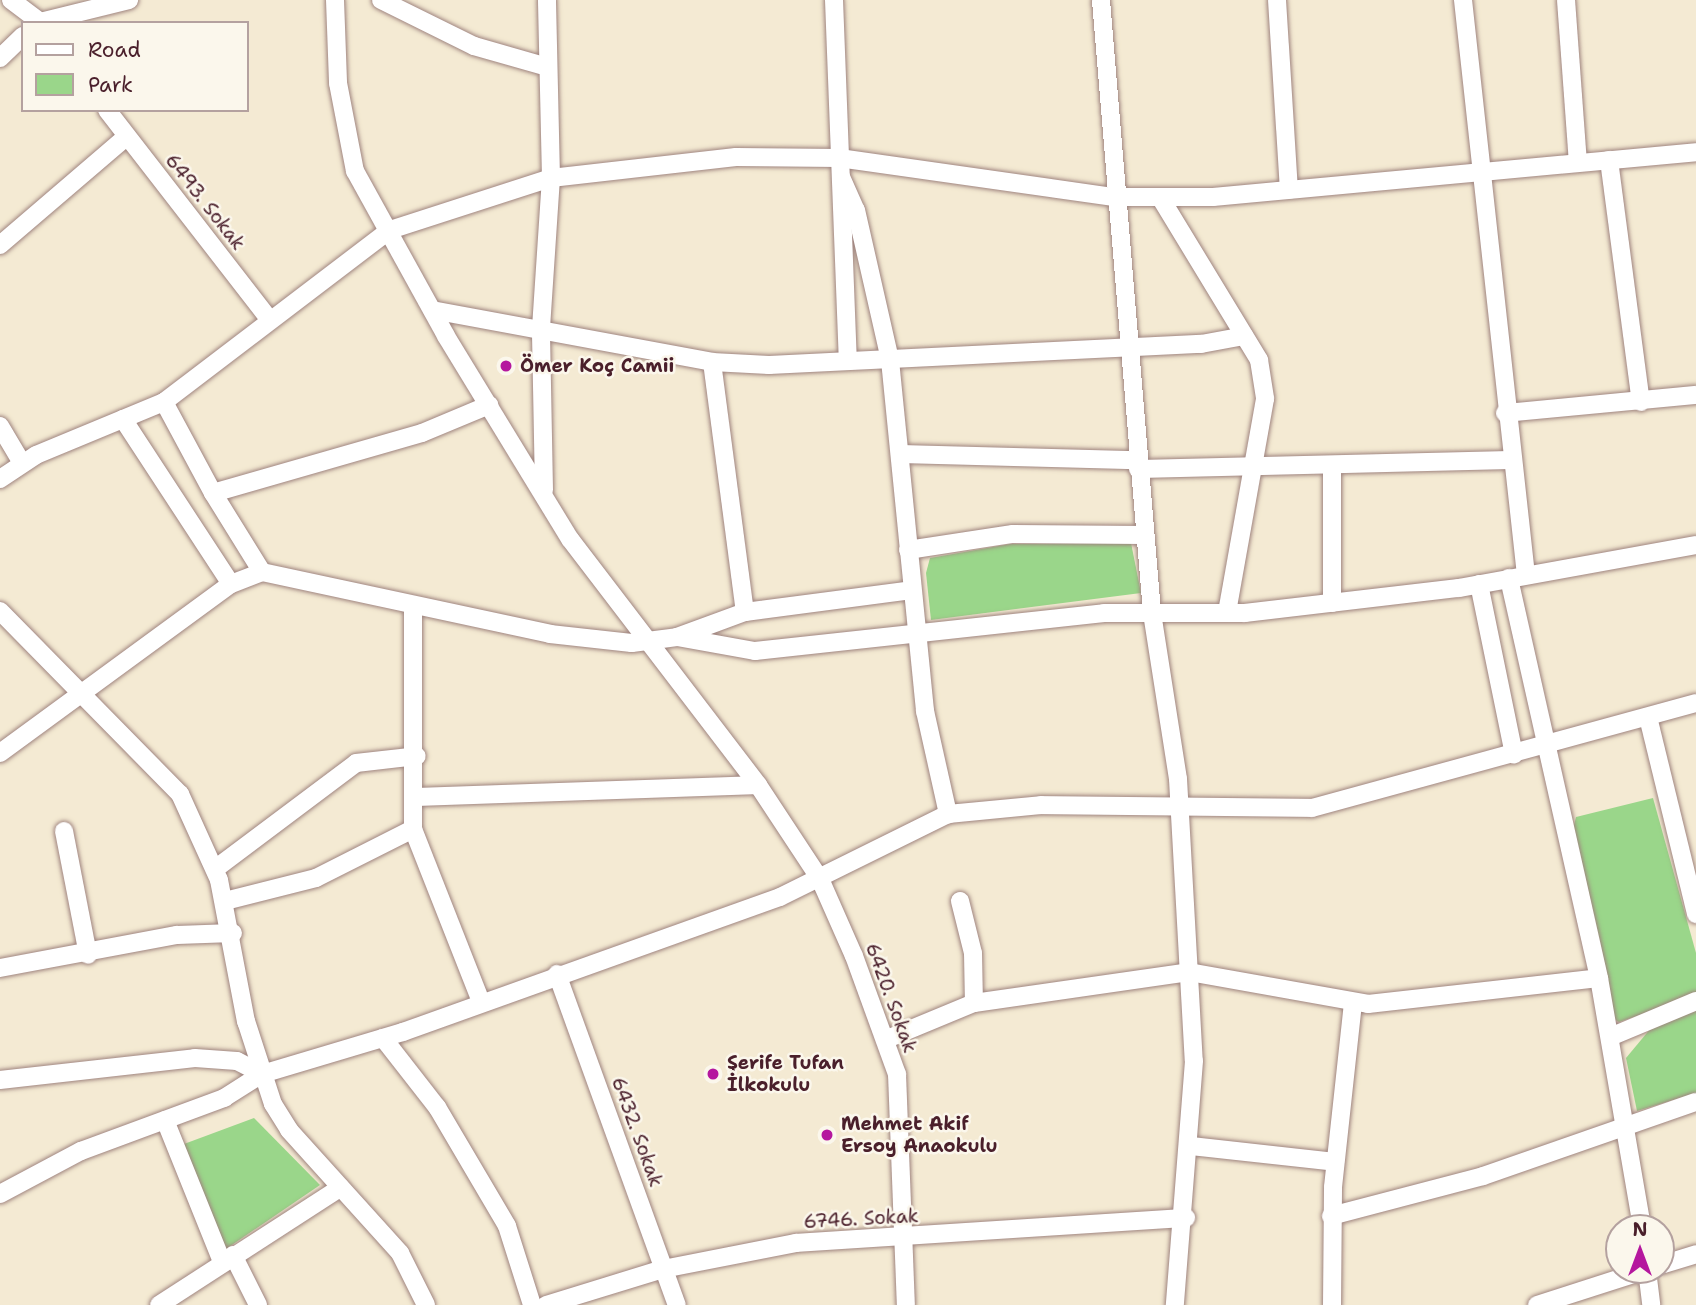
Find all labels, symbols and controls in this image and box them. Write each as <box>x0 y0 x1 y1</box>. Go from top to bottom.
legend <box>21 21 248 112</box>
text: Road <box>88 36 141 64</box>
text: Park <box>88 71 133 99</box>
street label: 6493. Sokak <box>160 149 250 255</box>
place label: Ömer Koç Camii <box>520 355 674 377</box>
marker: Ömer Koç Camii <box>498 358 514 374</box>
street label: 6420. Sokak <box>861 940 921 1056</box>
place label: Şerife Tufan İlkokulu <box>727 1052 844 1096</box>
marker: Şerife Tufan İlkokulu <box>705 1066 721 1082</box>
street label: 6432. Sokak <box>607 1074 667 1190</box>
place label: Mehmet Akif Ersoy Anaokulu <box>841 1113 998 1157</box>
marker: Mehmet Akif Ersoy Anaokulu <box>819 1127 835 1143</box>
street label: 6746. Sokak <box>803 1205 919 1233</box>
north arrow <box>1605 1214 1675 1284</box>
text: N <box>1632 1217 1648 1242</box>

